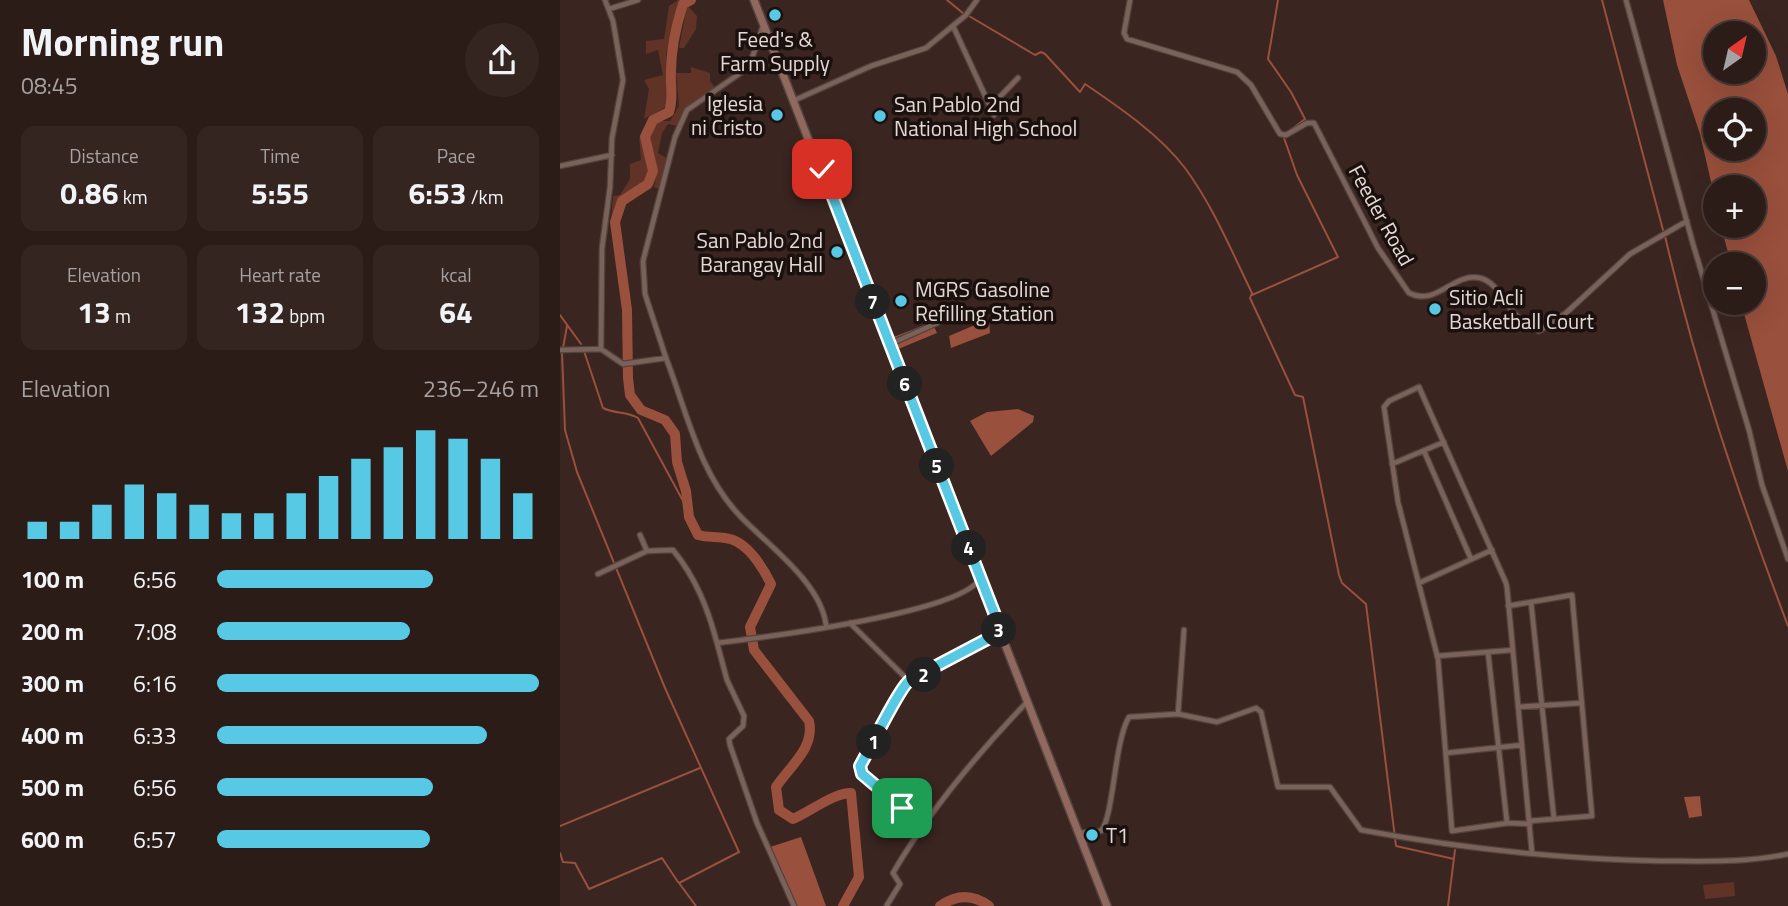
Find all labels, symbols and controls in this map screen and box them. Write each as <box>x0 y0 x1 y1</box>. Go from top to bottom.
marker: Feed's & Farm Supply <box>767 7 783 23</box>
text: Morning run <box>21 13 224 71</box>
north arrow <box>1703 21 1766 84</box>
map controls <box>1703 21 1766 315</box>
button: share <box>465 23 539 97</box>
place label: Feed's & Farm Supply <box>720 23 830 79</box>
text: 08:45 <box>21 68 78 103</box>
place label: Iglesia ni Cristo <box>691 87 763 143</box>
place label: San Pablo 2nd National High School <box>894 88 1077 144</box>
button: locate <box>1703 98 1766 161</box>
marker: Iglesia ni Cristo <box>769 107 785 123</box>
marker: San Pablo 2nd National High School <box>872 108 888 124</box>
pin <box>792 139 852 199</box>
text: Distance <box>69 141 139 170</box>
text: Time <box>260 141 300 170</box>
text: Pace <box>437 141 475 170</box>
icon: check <box>803 150 841 188</box>
street label: Feeder Road <box>1341 159 1423 271</box>
text: 0.86 <box>60 170 118 216</box>
text: 5:55 <box>251 170 309 216</box>
text: 6:53 <box>408 170 467 216</box>
button: + <box>1703 175 1766 238</box>
text: km <box>118 182 148 211</box>
text: /km <box>467 182 504 211</box>
place label: San Pablo 2nd Barangay Hall <box>697 224 823 280</box>
marker: San Pablo 2nd Barangay Hall <box>829 244 845 260</box>
button: − <box>1703 252 1766 315</box>
text: Elevation <box>67 260 141 289</box>
text: Heart rate <box>239 260 321 289</box>
text: kcal <box>440 260 472 289</box>
place label: MGRS Gasoline Refilling Station <box>915 273 1054 329</box>
place label: Sitio Acli Basketball Court <box>1449 281 1595 337</box>
pin: 7 <box>856 284 890 320</box>
text: 7 <box>867 287 878 316</box>
text: 13 <box>77 289 111 335</box>
text: 132 <box>235 289 285 335</box>
text: 64 <box>439 289 473 335</box>
marker: MGRS Gasoline Refilling Station <box>893 293 909 309</box>
text: m <box>111 301 131 330</box>
text: bpm <box>285 301 325 330</box>
marker: Sitio Acli Basketball Court <box>1427 301 1443 317</box>
pin: 6 <box>888 366 922 402</box>
text: 6 <box>899 369 910 398</box>
text: Elevation <box>21 371 110 406</box>
text: 236–246 m <box>423 371 539 406</box>
pin: 5 <box>920 448 954 484</box>
text: 5 <box>931 451 942 480</box>
pin: 4 <box>952 530 986 566</box>
text: 4 <box>963 533 974 562</box>
text: 100 m <box>21 562 84 597</box>
text: 6:56 <box>133 562 177 597</box>
pin: 3 <box>982 612 1017 648</box>
text: 200 m <box>21 614 84 649</box>
text: 7:08 <box>133 614 177 649</box>
text: 3 <box>993 615 1004 644</box>
pin: 2 <box>906 658 942 692</box>
text: 2 <box>918 660 929 689</box>
text: 300 m <box>21 666 84 701</box>
text: 6:16 <box>133 666 177 701</box>
text: 400 m <box>21 718 84 753</box>
text: 6:33 <box>133 718 177 753</box>
pin: 1 <box>856 724 892 760</box>
text: 1 <box>868 727 879 756</box>
text: 500 m <box>21 770 84 805</box>
text: 6:56 <box>133 770 177 805</box>
pin <box>872 778 932 838</box>
icon: arrive <box>883 789 921 827</box>
place label: T1 <box>1106 819 1129 851</box>
text: 600 m <box>21 822 84 857</box>
text: 6:57 <box>133 822 177 857</box>
marker: T1 <box>1084 827 1100 843</box>

